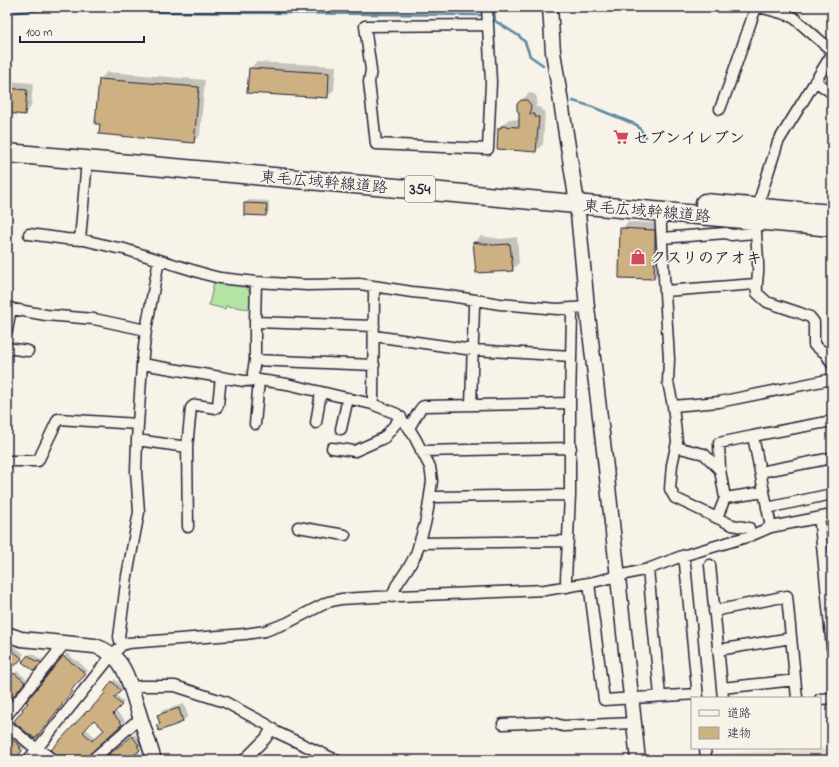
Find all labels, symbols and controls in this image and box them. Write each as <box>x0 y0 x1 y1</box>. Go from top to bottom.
scale bar <box>20 18 144 44</box>
text: 100 m <box>26 24 53 42</box>
place label: セブンイレブン <box>633 127 745 151</box>
supermarket icon: セブンイレブン <box>612 128 630 146</box>
street label: 東毛広域幹線道路 <box>259 165 389 201</box>
road number: 354 <box>405 176 435 202</box>
street label: 東毛広域幹線道路 <box>582 194 712 230</box>
place label: クスリのアオキ <box>650 247 762 271</box>
shop icon: クスリのアオキ <box>629 248 647 266</box>
legend <box>691 697 821 749</box>
text: 道路 <box>727 705 751 723</box>
text: 建物 <box>727 725 751 743</box>

